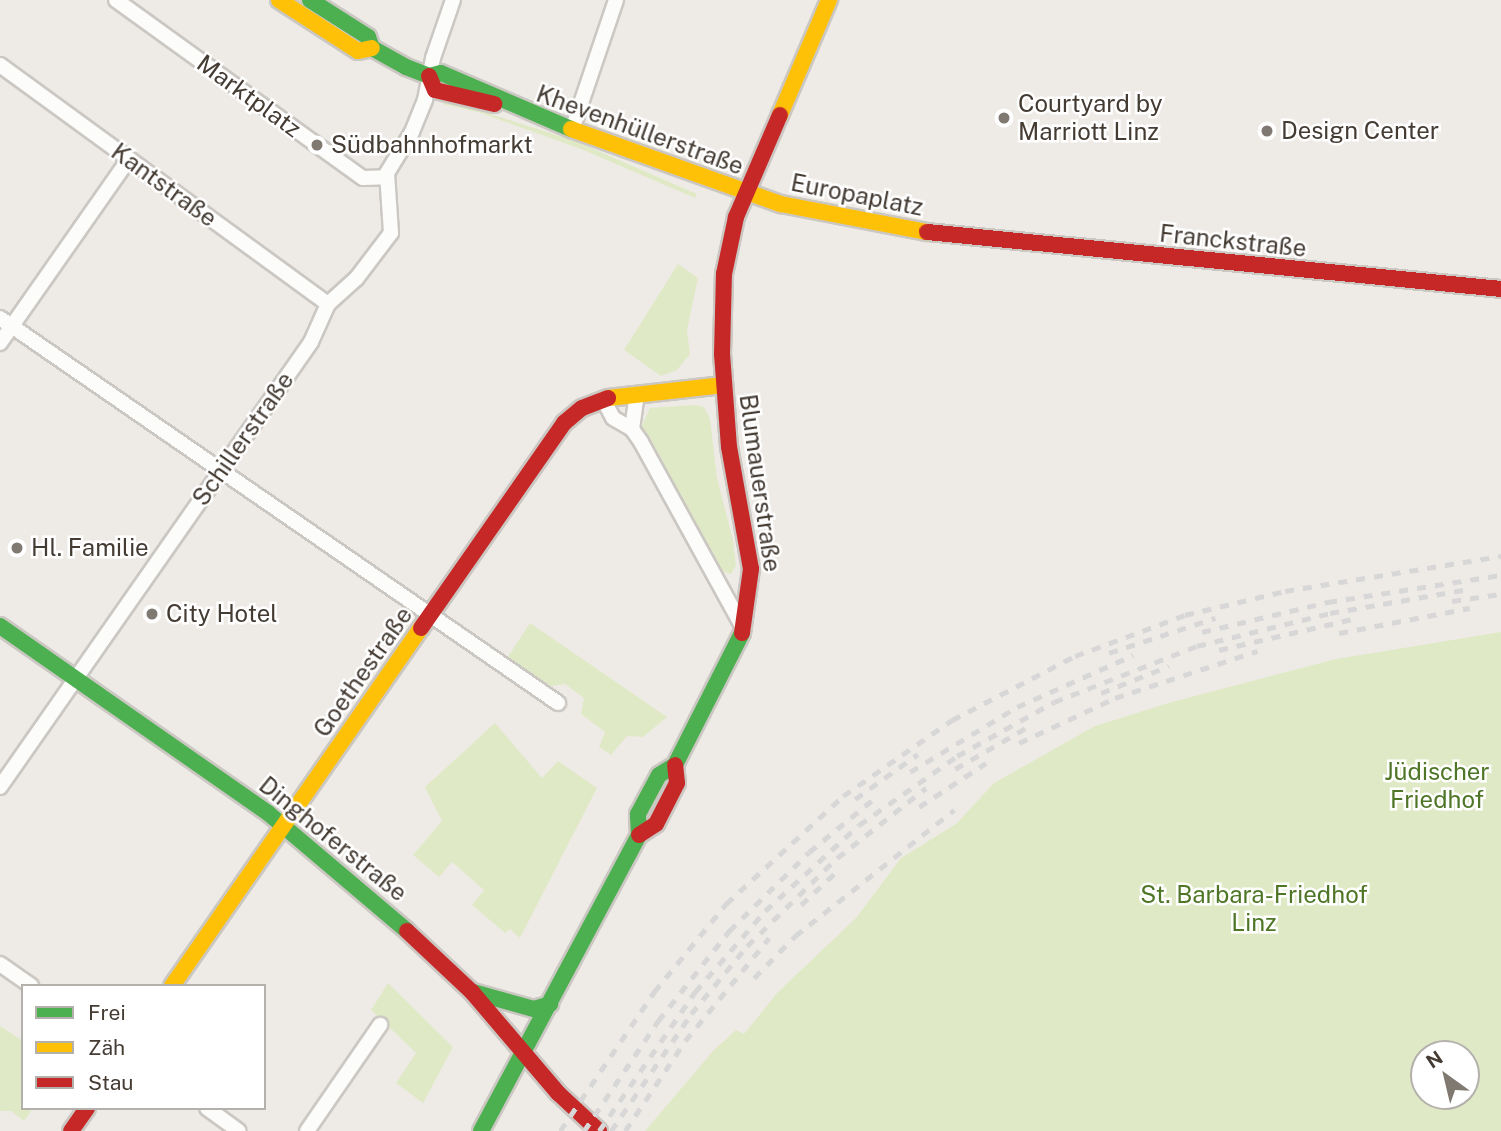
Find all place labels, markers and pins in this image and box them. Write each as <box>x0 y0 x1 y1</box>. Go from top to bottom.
place label: Courtyard by Marriott Linz <box>1018 90 1163 146</box>
marker: Courtyard by Marriott Linz <box>996 110 1012 126</box>
place label: Design Center <box>1281 117 1439 145</box>
marker: Design Center <box>1259 123 1275 139</box>
place label: Südbahnhofmarkt <box>331 131 533 159</box>
marker: Südbahnhofmarkt <box>309 137 325 153</box>
place label: Hl. Familie <box>31 534 149 562</box>
marker: Hl. Familie <box>9 540 25 556</box>
place label: City Hotel <box>166 600 278 628</box>
marker: City Hotel <box>144 606 160 622</box>

